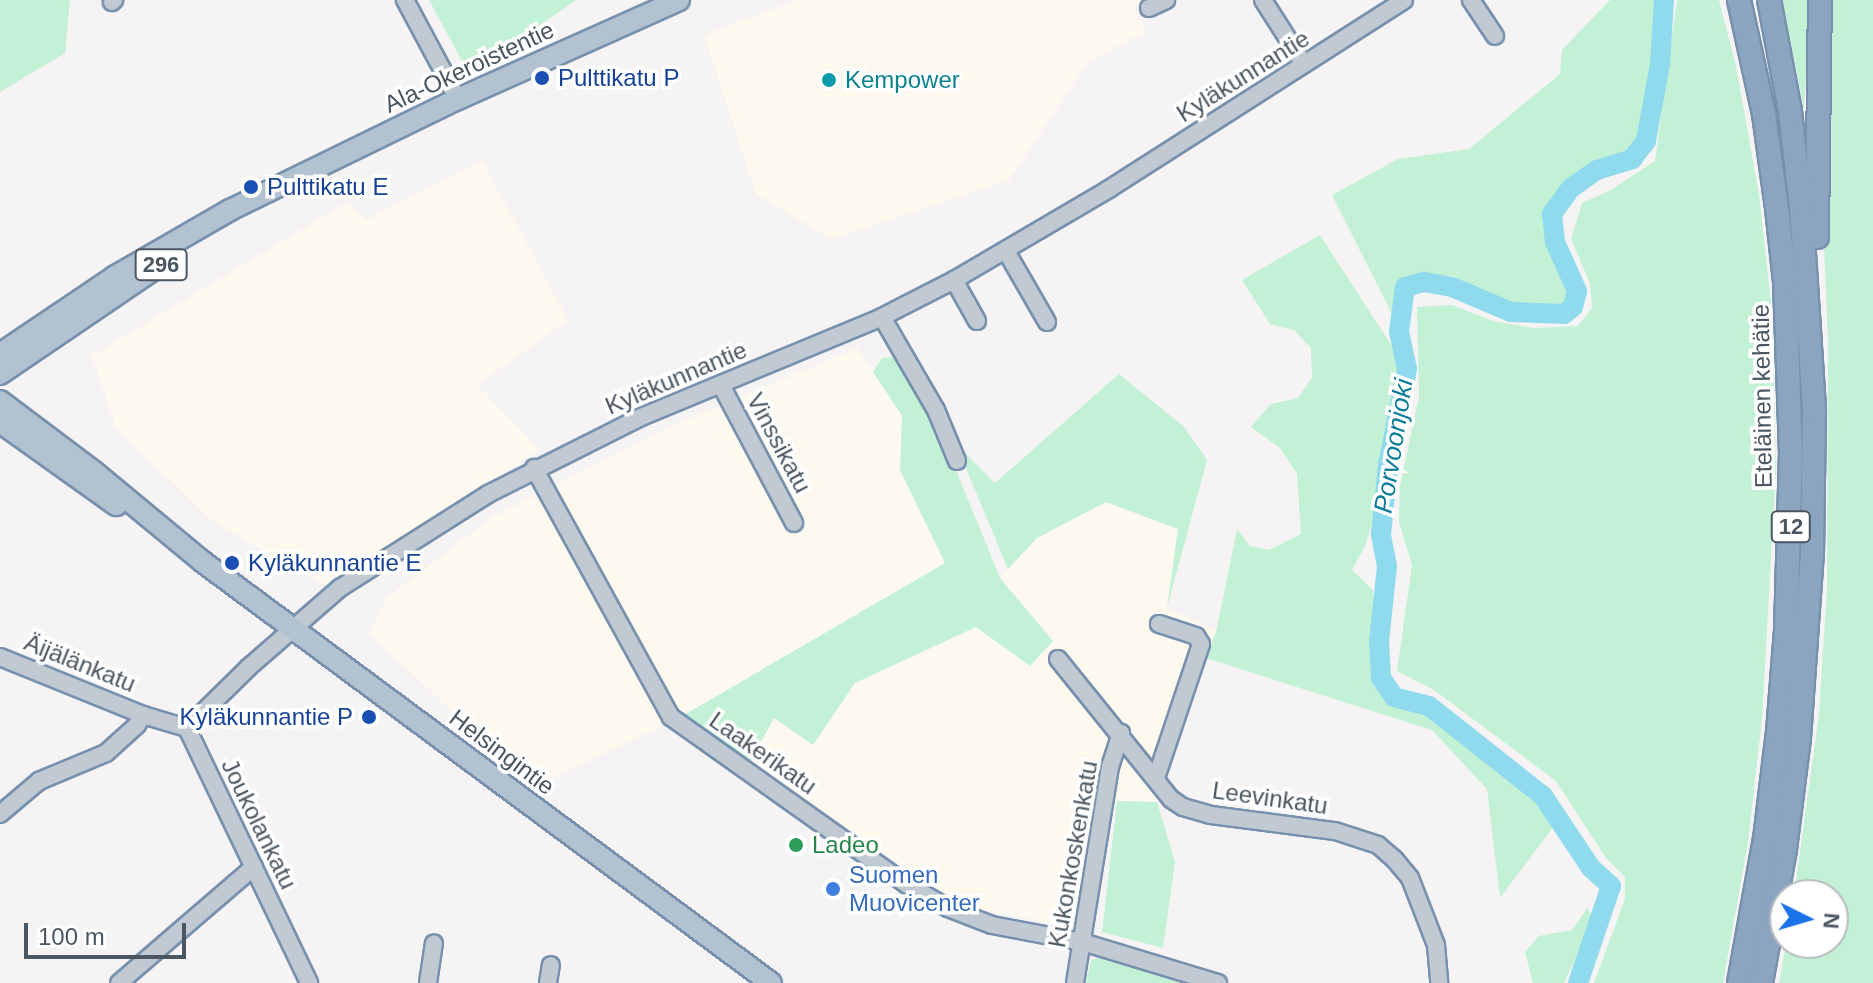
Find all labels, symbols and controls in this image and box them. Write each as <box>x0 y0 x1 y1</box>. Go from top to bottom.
street label: Ala-Okeroistentie <box>379 15 559 119</box>
street label: Kyläkunnantie <box>1171 24 1315 128</box>
place label: Pulttikatu P <box>558 64 679 92</box>
place label: Kempower <box>845 66 960 94</box>
marker: Pulttikatu P <box>533 69 551 87</box>
marker: Kempower <box>820 71 838 89</box>
place label: Pulttikatu E <box>267 173 388 201</box>
marker: Pulttikatu E <box>242 178 260 196</box>
road number: 296 <box>133 247 189 283</box>
street label: Eteläinen kehätie <box>1746 304 1778 488</box>
street label: Kyläkunnantie <box>601 335 751 421</box>
water label: Porvoonjoki <box>1368 376 1420 516</box>
street label: Vinssikatu <box>741 388 817 498</box>
road number: 12 <box>1769 509 1813 545</box>
place label: Kyläkunnantie E <box>248 549 421 577</box>
marker: Kyläkunnantie E <box>223 554 241 572</box>
street label: Äijälänkatu <box>20 628 140 698</box>
place label: Kyläkunnantie P <box>180 703 353 731</box>
street label: Helsingintie <box>444 703 560 801</box>
street label: Laakerikatu <box>704 706 822 800</box>
marker: Kyläkunnantie P <box>360 708 378 726</box>
street label: Joukolankatu <box>215 754 303 894</box>
street label: Kukonkoskenkatu <box>1042 758 1104 950</box>
street label: Leevinkatu <box>1211 776 1329 820</box>
place label: Ladeo <box>812 831 879 859</box>
marker: Ladeo <box>787 836 805 854</box>
place label: Suomen Muovicenter <box>849 861 980 917</box>
north arrow <box>1769 879 1849 959</box>
marker: Suomen Muovicenter <box>824 880 842 898</box>
scale bar <box>28 907 190 957</box>
text: N <box>1818 912 1845 930</box>
text: 100 m <box>38 923 105 950</box>

